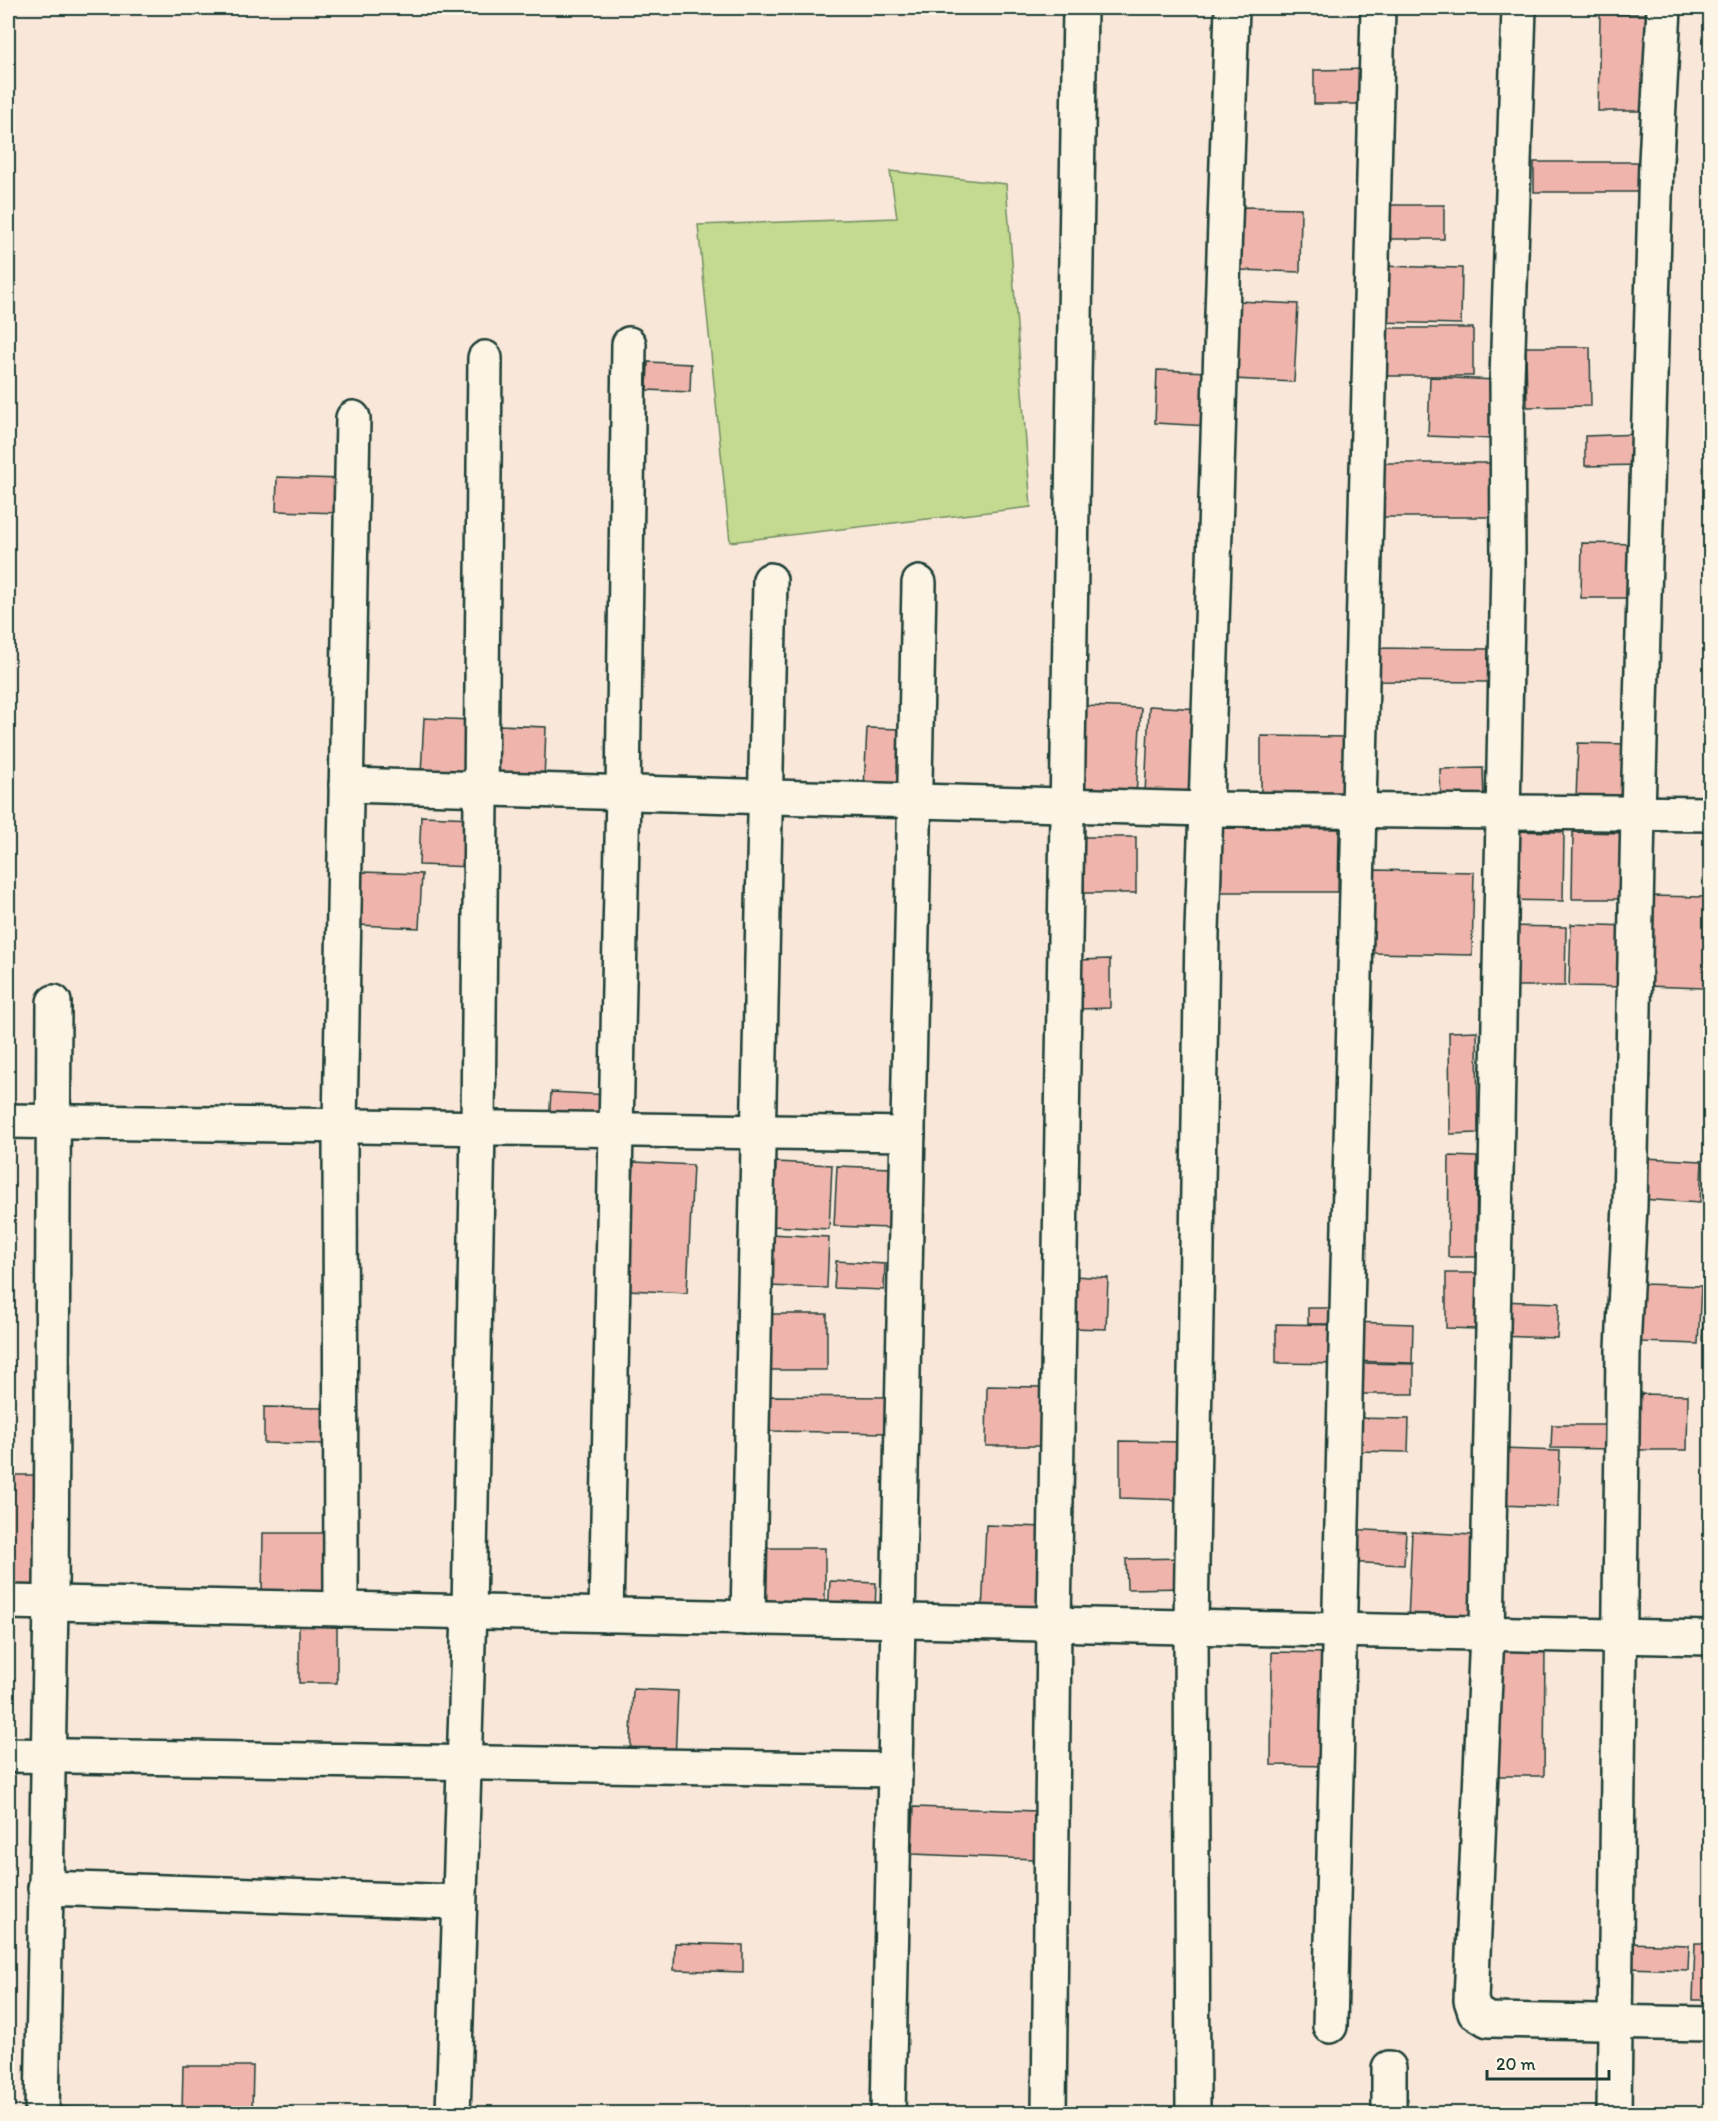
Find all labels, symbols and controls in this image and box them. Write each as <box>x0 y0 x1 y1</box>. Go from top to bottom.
scale bar <box>1487 2043 1608 2081</box>
text: 20 m <box>1496 2053 1536 2075</box>

